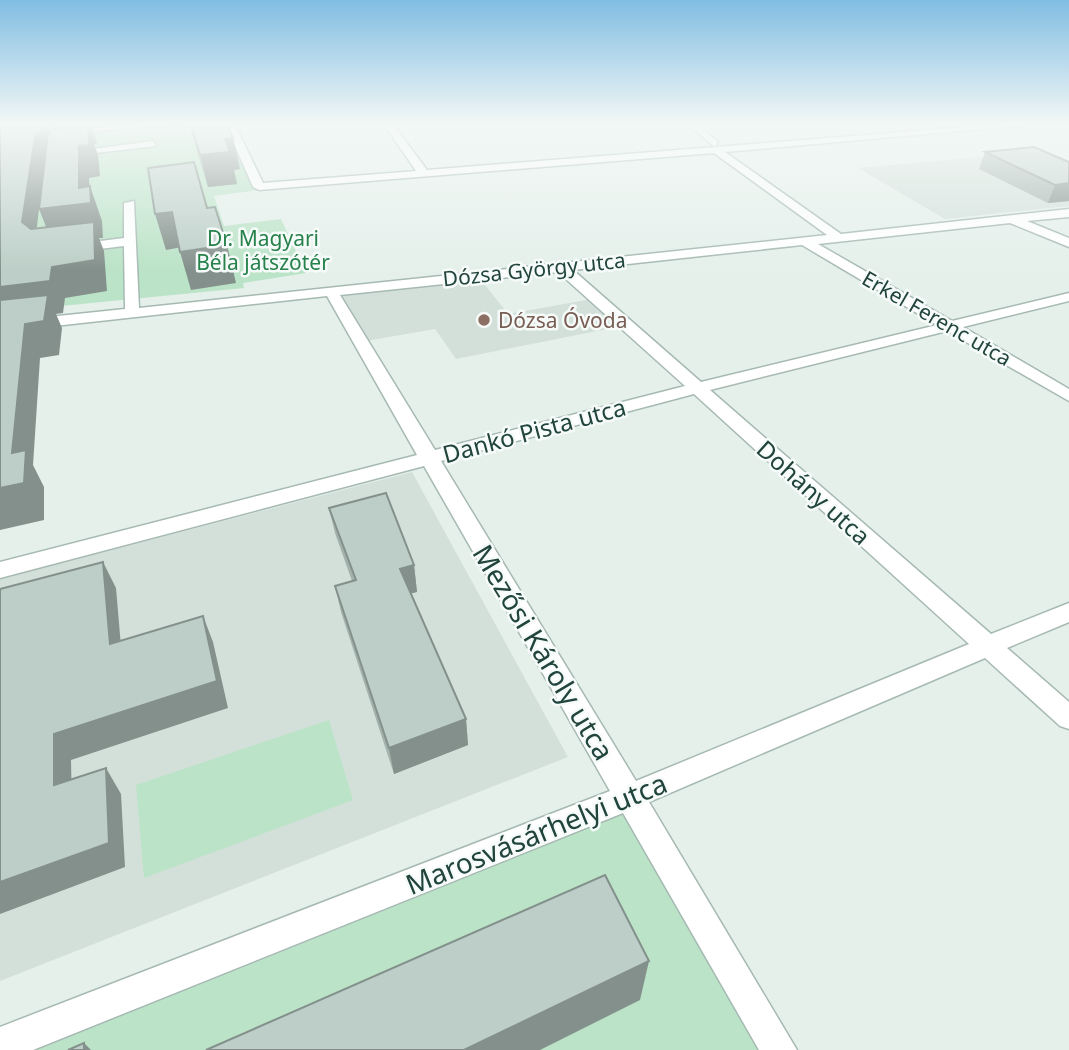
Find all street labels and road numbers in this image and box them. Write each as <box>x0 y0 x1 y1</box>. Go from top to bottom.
street label: Dózsa György utca <box>441 245 627 293</box>
street label: Erkel Ferenc utca <box>857 264 1017 372</box>
street label: Dankó Pista utca <box>439 390 629 470</box>
street label: Dohány utca <box>750 432 878 552</box>
street label: Mezősi Károly utca <box>465 537 623 767</box>
street label: Marosvásárhelyi utca <box>400 763 672 903</box>

